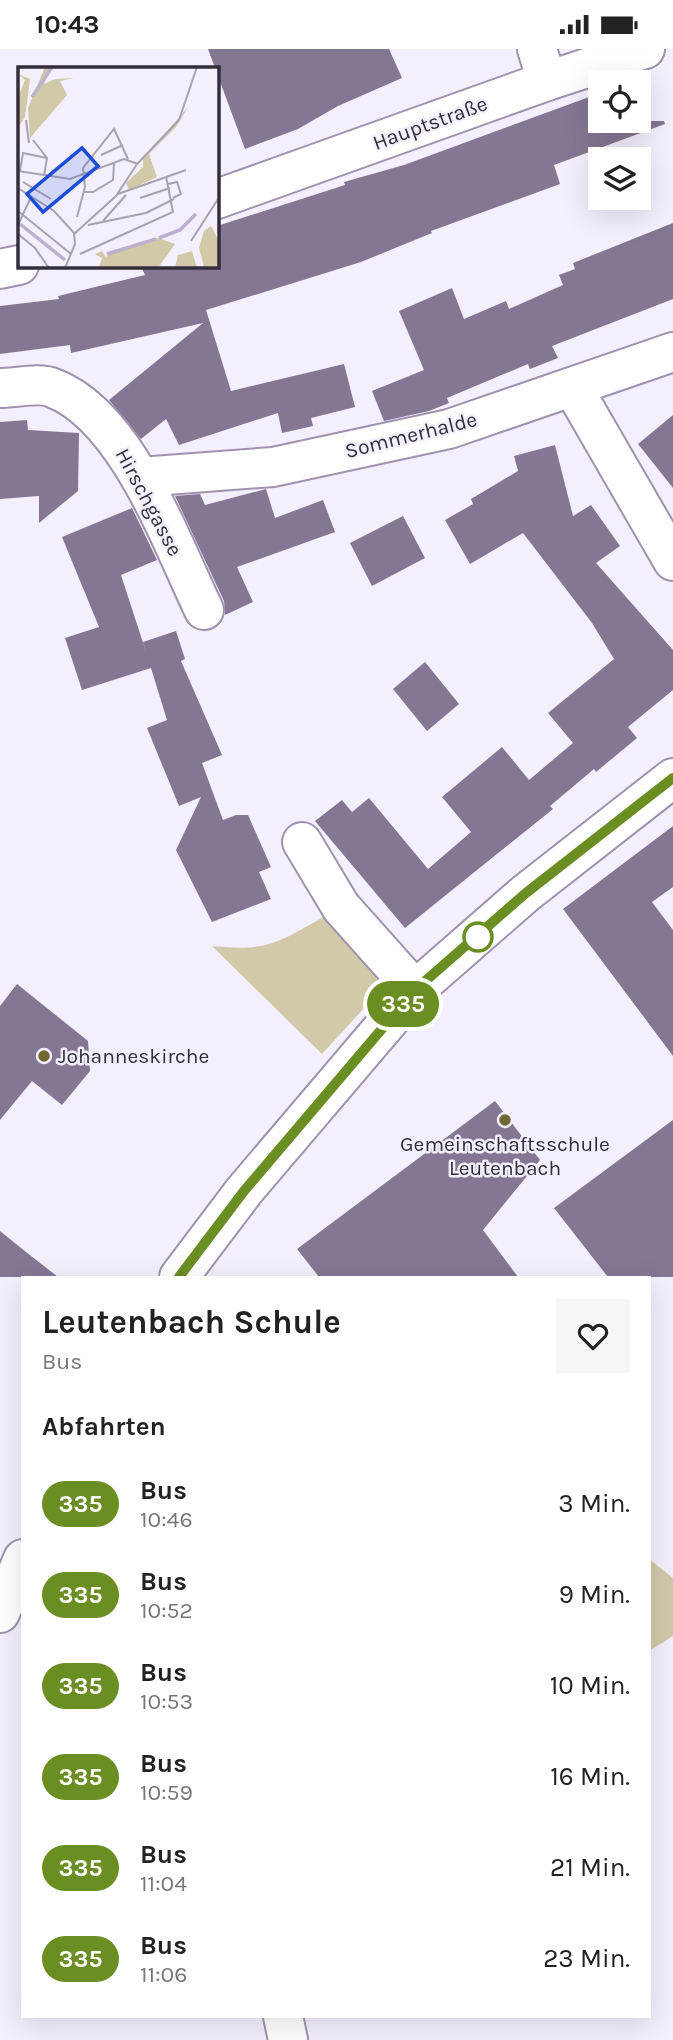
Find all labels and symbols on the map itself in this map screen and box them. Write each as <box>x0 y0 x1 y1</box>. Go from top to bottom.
inset map <box>18 67 219 268</box>
street label: Hauptstraße <box>369 91 491 155</box>
street label: Sommerhalde <box>343 407 479 463</box>
street label: Hirschgasse <box>111 444 187 560</box>
unlabelled marker <box>463 922 493 952</box>
line badge: 335 <box>363 981 443 1027</box>
place label: Johanneskirche <box>58 1044 209 1068</box>
marker: Johanneskirche <box>36 1048 52 1064</box>
marker: Gemeinschaftsschule Leutenbach <box>497 1112 513 1128</box>
place label: Gemeinschaftsschule Leutenbach <box>400 1132 610 1180</box>

